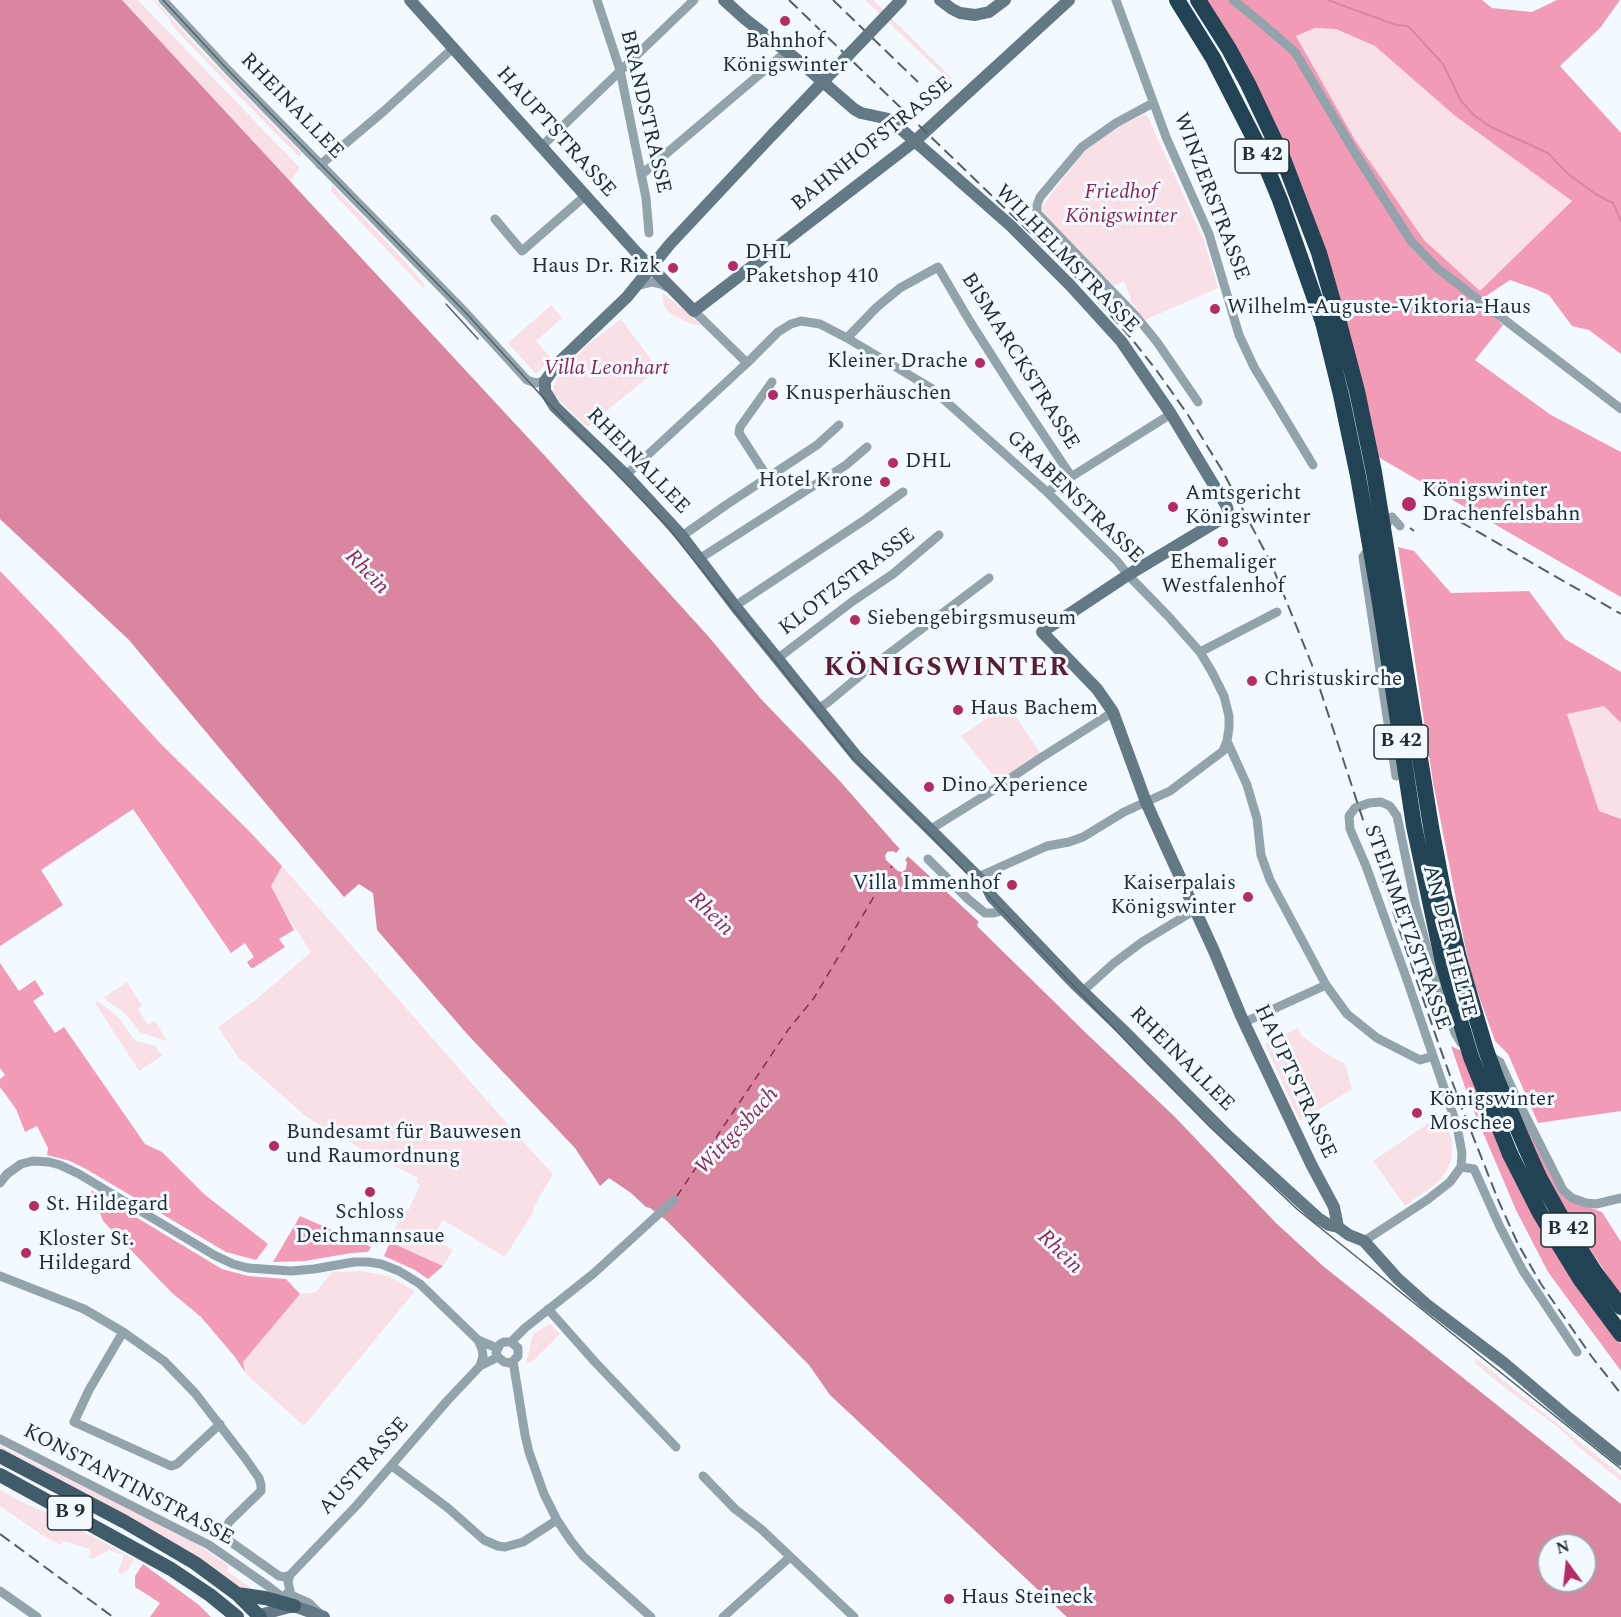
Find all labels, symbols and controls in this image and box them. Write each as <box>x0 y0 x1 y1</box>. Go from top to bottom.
marker: Bahnhof Königswinter <box>778 14 792 28</box>
street label: BRANDSTRASSE <box>613 28 675 196</box>
place label: Bahnhof Königswinter <box>722 30 848 80</box>
street label: RHEINALLEE <box>234 49 348 165</box>
street label: HAUPTSTRASSE <box>490 62 620 204</box>
street label: BAHNHOFSTRASSE <box>787 72 959 218</box>
street label: WINZERSTRASSE <box>1166 110 1254 284</box>
road number: B 42 <box>1235 139 1289 173</box>
street label: WILHELMSTRASSE <box>989 180 1143 340</box>
park label: Friedhof Königswinter <box>1065 181 1177 231</box>
place label: DHL Paketshop 410 <box>745 241 878 291</box>
place label: Haus Dr. Rizk <box>531 255 661 281</box>
marker: DHL Paketshop 410 <box>726 259 740 273</box>
marker: Haus Dr. Rizk <box>666 261 680 275</box>
street label: BISMARCKSTRASSE <box>954 269 1084 455</box>
place label: Wilhelm-Auguste-Viktoria-Haus <box>1227 296 1531 322</box>
marker: Wilhelm-Auguste-Viktoria-Haus <box>1208 302 1222 316</box>
place label: Kleiner Drache <box>827 350 968 376</box>
marker: Kleiner Drache <box>973 356 987 370</box>
park label: Villa Leonhart <box>543 357 669 383</box>
place label: Knusperhäuschen <box>785 382 952 408</box>
marker: Knusperhäuschen <box>766 388 780 402</box>
street label: RHEINALLEE <box>580 404 694 520</box>
street label: GRABENSTRASSE <box>1000 426 1148 570</box>
place label: DHL <box>905 450 952 476</box>
marker: DHL <box>886 456 900 470</box>
place label: Hotel Krone <box>758 469 873 495</box>
marker: Hotel Krone <box>878 475 892 489</box>
place label: Königswinter Drachenfelsbahn <box>1422 479 1581 529</box>
place label: Amtsgericht Königswinter <box>1185 482 1311 532</box>
marker: Königswinter Drachenfelsbahn <box>1400 495 1418 513</box>
marker: Amtsgericht Königswinter <box>1166 500 1180 514</box>
street label: KLOTZSTRASSE <box>775 524 921 642</box>
marker: Ehemaliger Westfalenhof <box>1216 535 1230 549</box>
water label: Rhein <box>338 545 394 601</box>
place label: Ehemaliger Westfalenhof <box>1161 551 1285 601</box>
place label: Siebengebirgsmuseum <box>867 607 1076 633</box>
marker: Siebengebirgsmuseum <box>848 613 862 627</box>
district label: KÖNIGSWINTER <box>824 654 1070 686</box>
place label: Christuskirche <box>1264 668 1402 694</box>
marker: Christuskirche <box>1245 674 1259 688</box>
place label: Haus Bachem <box>970 697 1098 723</box>
marker: Haus Bachem <box>951 703 965 717</box>
road number: B 42 <box>1374 725 1428 759</box>
place label: Dino Xperience <box>941 774 1088 800</box>
marker: Dino Xperience <box>922 780 936 794</box>
street label: STEINMETZSTRASSE <box>1357 822 1455 1034</box>
street label: AN DER HELTE <box>1415 863 1481 1021</box>
place label: Villa Immenhof <box>853 872 1000 898</box>
place label: Kaiserpalais Königswinter <box>1110 872 1236 922</box>
marker: Villa Immenhof <box>1005 878 1019 892</box>
water label: Rhein <box>682 887 738 943</box>
marker: Kaiserpalais Königswinter <box>1241 890 1255 904</box>
street label: HAUPTSTRASSE <box>1247 1001 1341 1163</box>
street label: RHEINALLEE <box>1123 1002 1239 1118</box>
water label: Wittgesbach <box>691 1083 785 1181</box>
place label: Königswinter Moschee <box>1429 1088 1555 1138</box>
marker: Königswinter Moschee <box>1410 1106 1424 1120</box>
place label: Bundesamt für Bauwesen und Raumordnung <box>286 1121 522 1171</box>
marker: Bundesamt für Bauwesen und Raumordnung <box>267 1139 281 1153</box>
marker: Schloss Deichmannsaue <box>363 1185 377 1199</box>
place label: St. Hildegard <box>46 1193 169 1219</box>
marker: St. Hildegard <box>27 1199 41 1213</box>
place label: Schloss Deichmannsaue <box>295 1201 445 1251</box>
road number: B 42 <box>1541 1213 1595 1247</box>
water label: Rhein <box>1031 1225 1087 1281</box>
place label: Kloster St. Hildegard <box>38 1228 134 1278</box>
marker: Kloster St. Hildegard <box>19 1246 33 1260</box>
street label: AUSTRASSE <box>315 1413 415 1521</box>
street label: KONSTANTINSTRASSE <box>18 1420 238 1552</box>
road number: B 9 <box>48 1496 92 1530</box>
north arrow <box>1537 1533 1597 1593</box>
text: N <box>1553 1534 1572 1561</box>
place label: Haus Steineck <box>961 1586 1094 1612</box>
marker: Haus Steineck <box>942 1592 956 1606</box>

